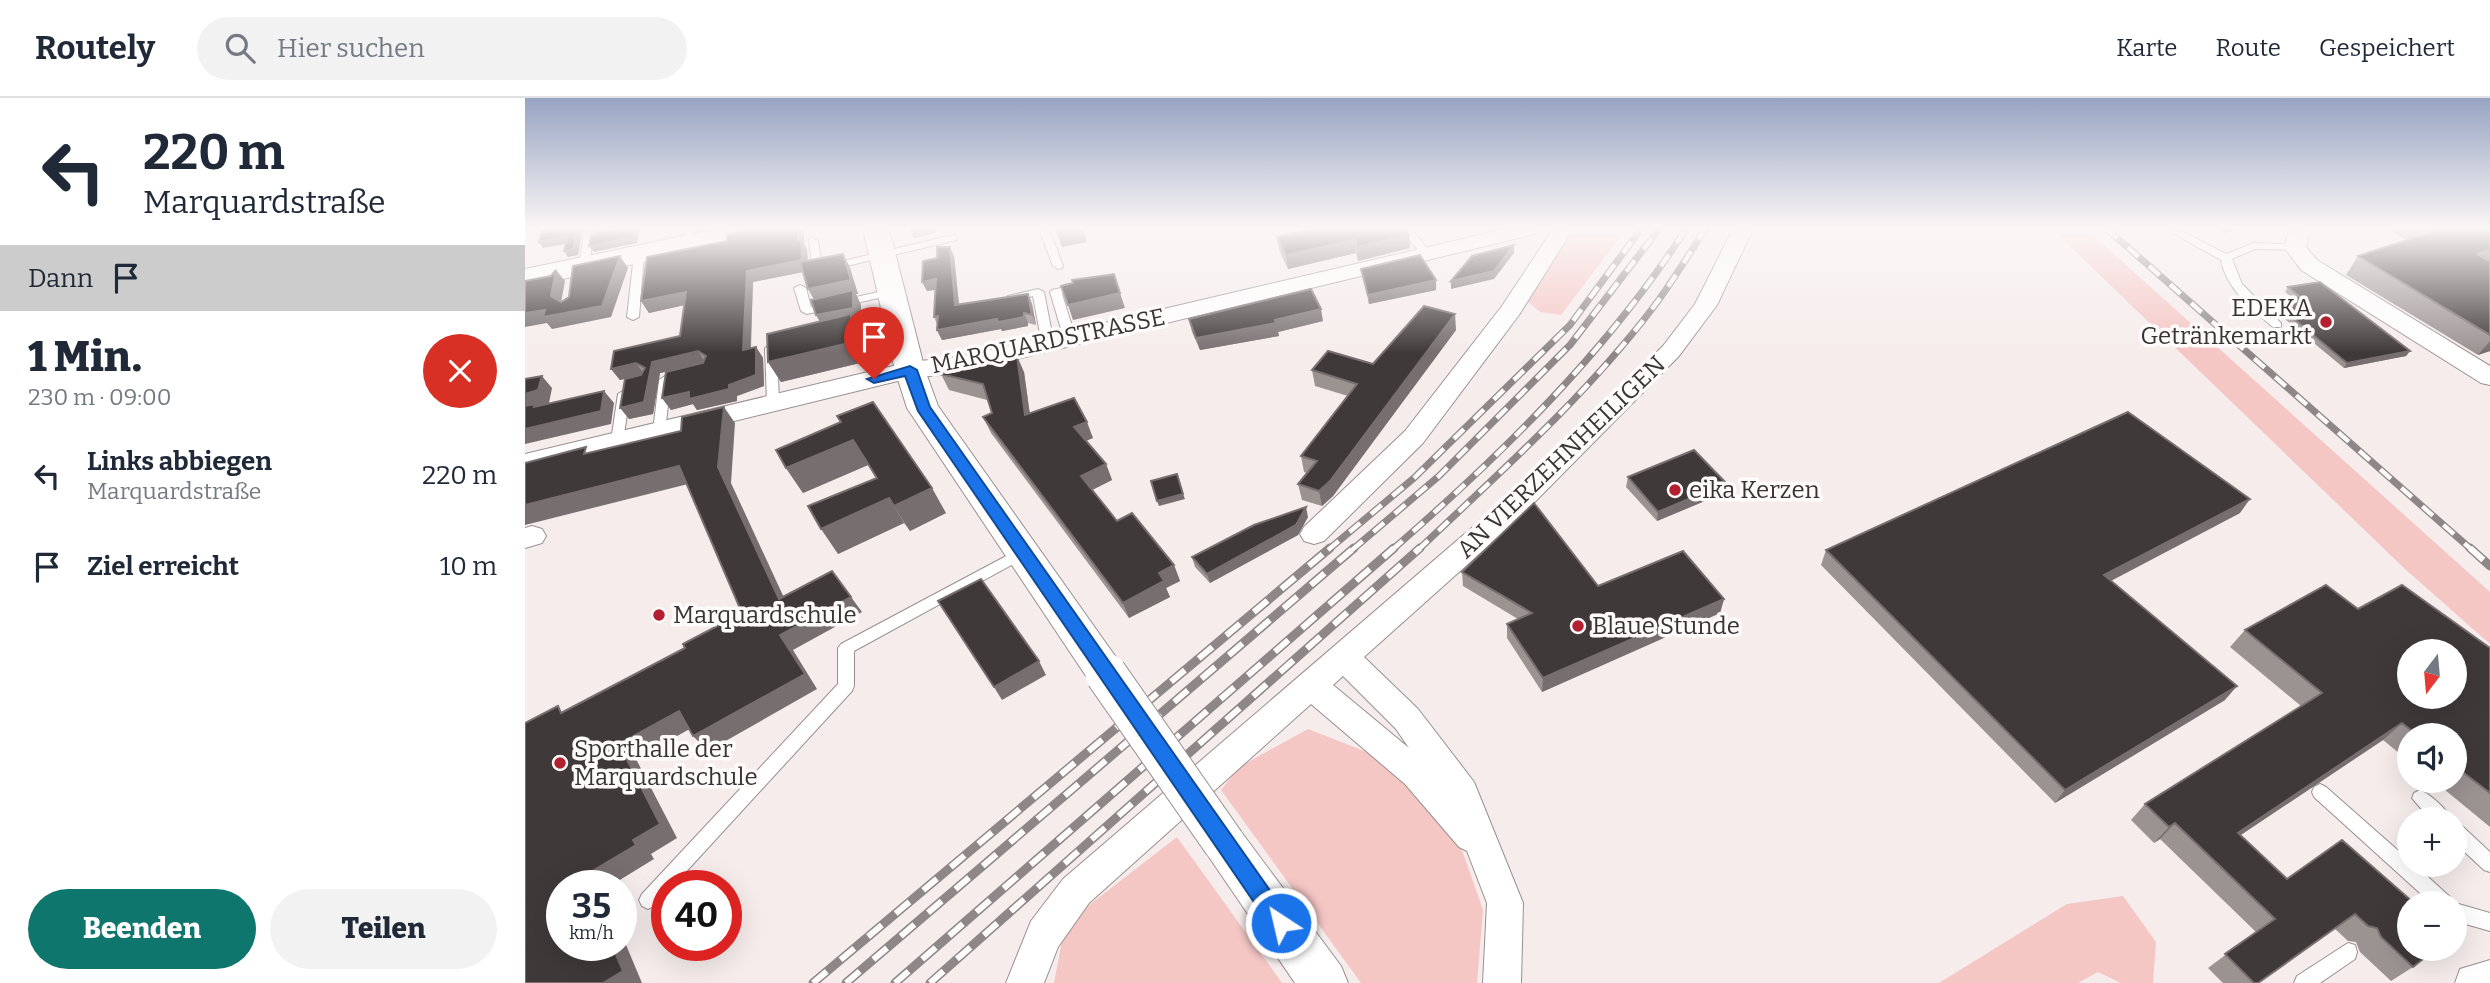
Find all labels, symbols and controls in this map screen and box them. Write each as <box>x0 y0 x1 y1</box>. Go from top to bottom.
search box <box>197 17 687 80</box>
text: Routely <box>35 28 155 68</box>
icon: search <box>221 29 259 67</box>
text: Hier suchen <box>277 33 425 64</box>
text: Karte <box>2116 34 2178 62</box>
text: Route <box>2216 34 2281 62</box>
text: Gespeichert <box>2319 34 2455 62</box>
text: 220 m <box>143 123 285 182</box>
icon: left <box>28 126 119 217</box>
text: Marquardstraße <box>143 183 386 221</box>
icon: arrive <box>107 259 145 297</box>
text: Dann <box>28 263 93 294</box>
place label: EDEKA Getränkemarkt <box>2140 294 2312 350</box>
street label: MARQUARDSTRASSE <box>928 303 1168 379</box>
pin <box>844 307 904 379</box>
marker: EDEKA Getränkemarkt <box>2318 314 2334 330</box>
icon: arrive <box>855 318 893 356</box>
text: 1 Min. <box>28 332 142 382</box>
button: close <box>423 334 497 408</box>
street label: AN VIERZEHNHEILIGEN <box>1451 350 1671 564</box>
text: 230 m · 09:00 <box>28 383 172 411</box>
text: Links abbiegen <box>87 446 272 477</box>
icon: left <box>28 457 66 495</box>
text: 220 m <box>422 460 497 491</box>
place label: eika Kerzen <box>1689 476 1820 504</box>
text: Marquardstraße <box>87 477 261 505</box>
marker: eika Kerzen <box>1667 482 1683 498</box>
icon: arrive <box>28 548 66 586</box>
text: Ziel erreicht <box>87 551 239 582</box>
text: 10 m <box>440 551 497 582</box>
place label: Marquardschule <box>673 601 857 629</box>
marker: Marquardschule <box>651 607 667 623</box>
place label: Blaue Stunde <box>1592 612 1740 640</box>
marker: Blaue Stunde <box>1570 618 1586 634</box>
north arrow <box>2397 639 2467 709</box>
map controls <box>2397 639 2467 961</box>
button: sound <box>2397 723 2467 793</box>
place label: Sporthalle der Marquardschule <box>574 735 758 791</box>
marker: Sporthalle der Marquardschule <box>552 755 568 771</box>
button: + <box>2397 807 2467 877</box>
speed limit sign: 40 <box>651 870 742 961</box>
text: 35 <box>572 885 611 927</box>
position arrow <box>1244 886 1318 960</box>
button: Beenden <box>28 889 256 969</box>
button: Teilen <box>270 889 497 969</box>
button: − <box>2397 891 2467 961</box>
text: km/h <box>569 922 614 944</box>

